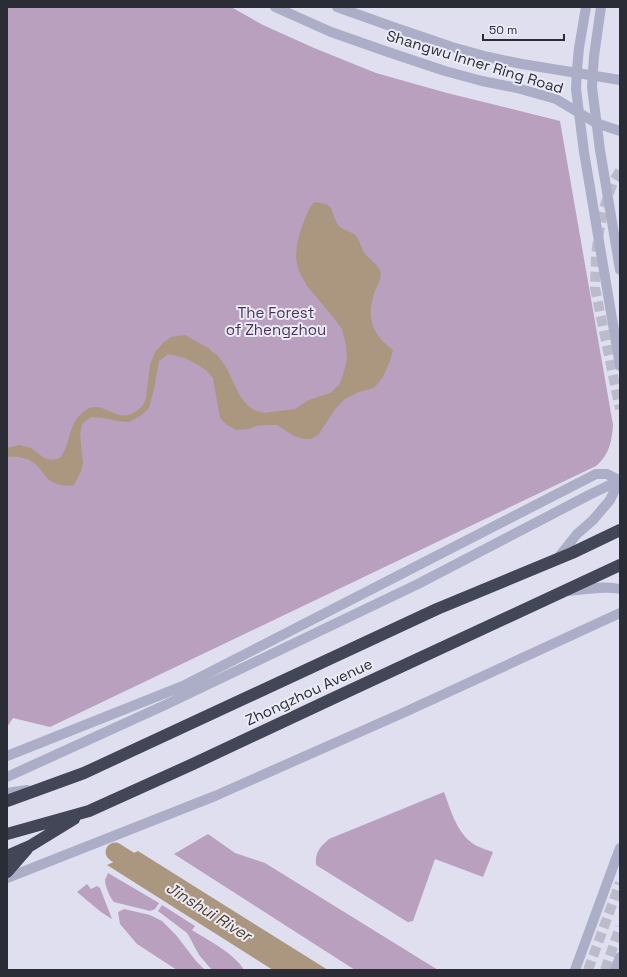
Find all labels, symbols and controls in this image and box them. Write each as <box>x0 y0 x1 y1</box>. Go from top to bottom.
scale bar <box>483 16 564 42</box>
text: 50 m <box>489 22 517 38</box>
street label: Shangwu Inner Ring Road <box>384 26 566 98</box>
park label: The Forest of Zhengzhou <box>226 303 326 339</box>
street label: Zhongzhou Avenue <box>242 654 375 729</box>
water label: Jinshui River <box>162 877 257 947</box>

